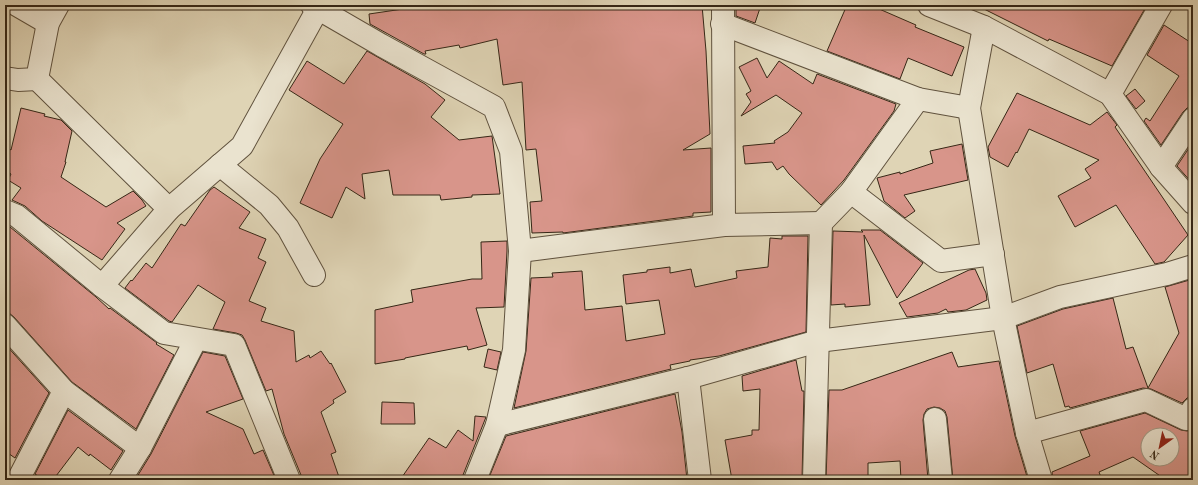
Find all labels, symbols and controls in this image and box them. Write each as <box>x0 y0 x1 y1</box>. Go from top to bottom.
north arrow <box>1140 427 1180 467</box>
text: N <box>1148 447 1162 461</box>

